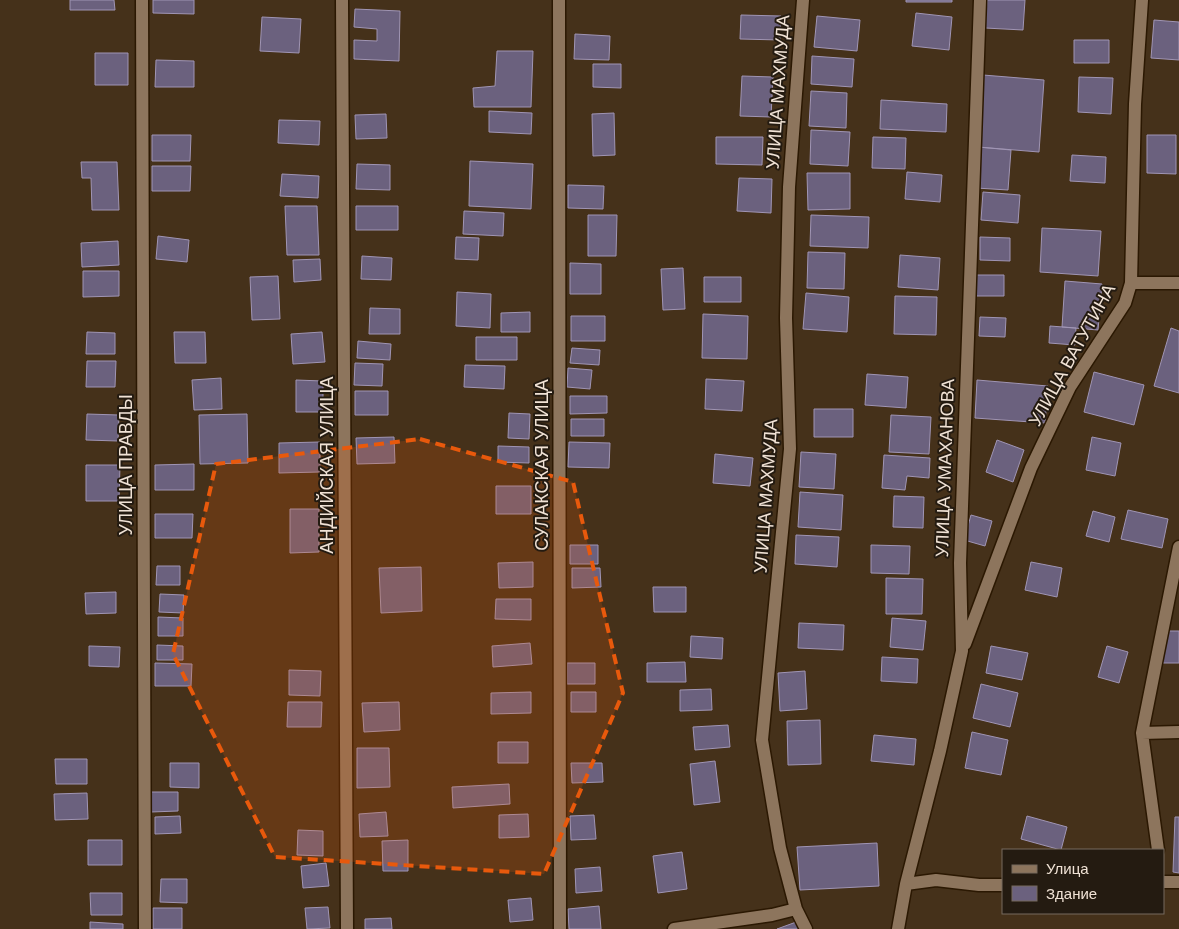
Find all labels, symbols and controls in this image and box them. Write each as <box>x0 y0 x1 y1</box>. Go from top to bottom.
street label: УЛИЦА МАХМУДА <box>761 14 795 170</box>
street label: УЛИЦА ВАТУТИНА <box>1023 280 1121 430</box>
street label: АНДИЙСКАЯ УЛИЦА <box>315 376 339 554</box>
street label: УЛИЦА УМАХАНОВА <box>930 378 960 558</box>
street label: СУЛАКСКАЯ УЛИЦА <box>530 379 554 551</box>
street label: УЛИЦА ПРАВДЫ <box>114 394 138 536</box>
street label: УЛИЦА МАХМУДА <box>749 418 783 574</box>
legend <box>1002 849 1164 914</box>
text: Улица <box>1046 859 1089 879</box>
text: Здание <box>1046 884 1097 904</box>

